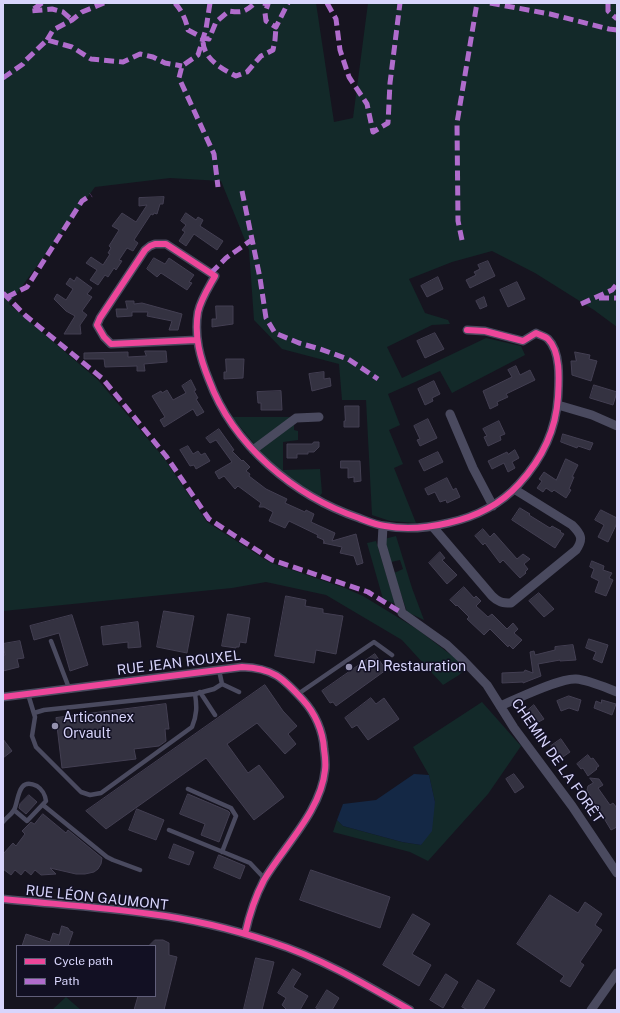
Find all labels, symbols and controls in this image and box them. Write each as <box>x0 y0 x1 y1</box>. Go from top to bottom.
street label: RUE JEAN ROUXEL <box>116 647 242 679</box>
place label: API Restauration <box>357 659 466 675</box>
marker: API Restauration <box>344 662 354 672</box>
street label: CHEMIN DE LA FORÊT <box>508 695 606 827</box>
place label: Articonnex Orvault <box>63 710 134 742</box>
marker: Articonnex Orvault <box>50 721 60 731</box>
street label: RUE LÉON GAUMONT <box>25 882 169 914</box>
legend <box>16 945 156 997</box>
text: Cycle path <box>54 954 113 968</box>
text: Path <box>54 974 80 988</box>

